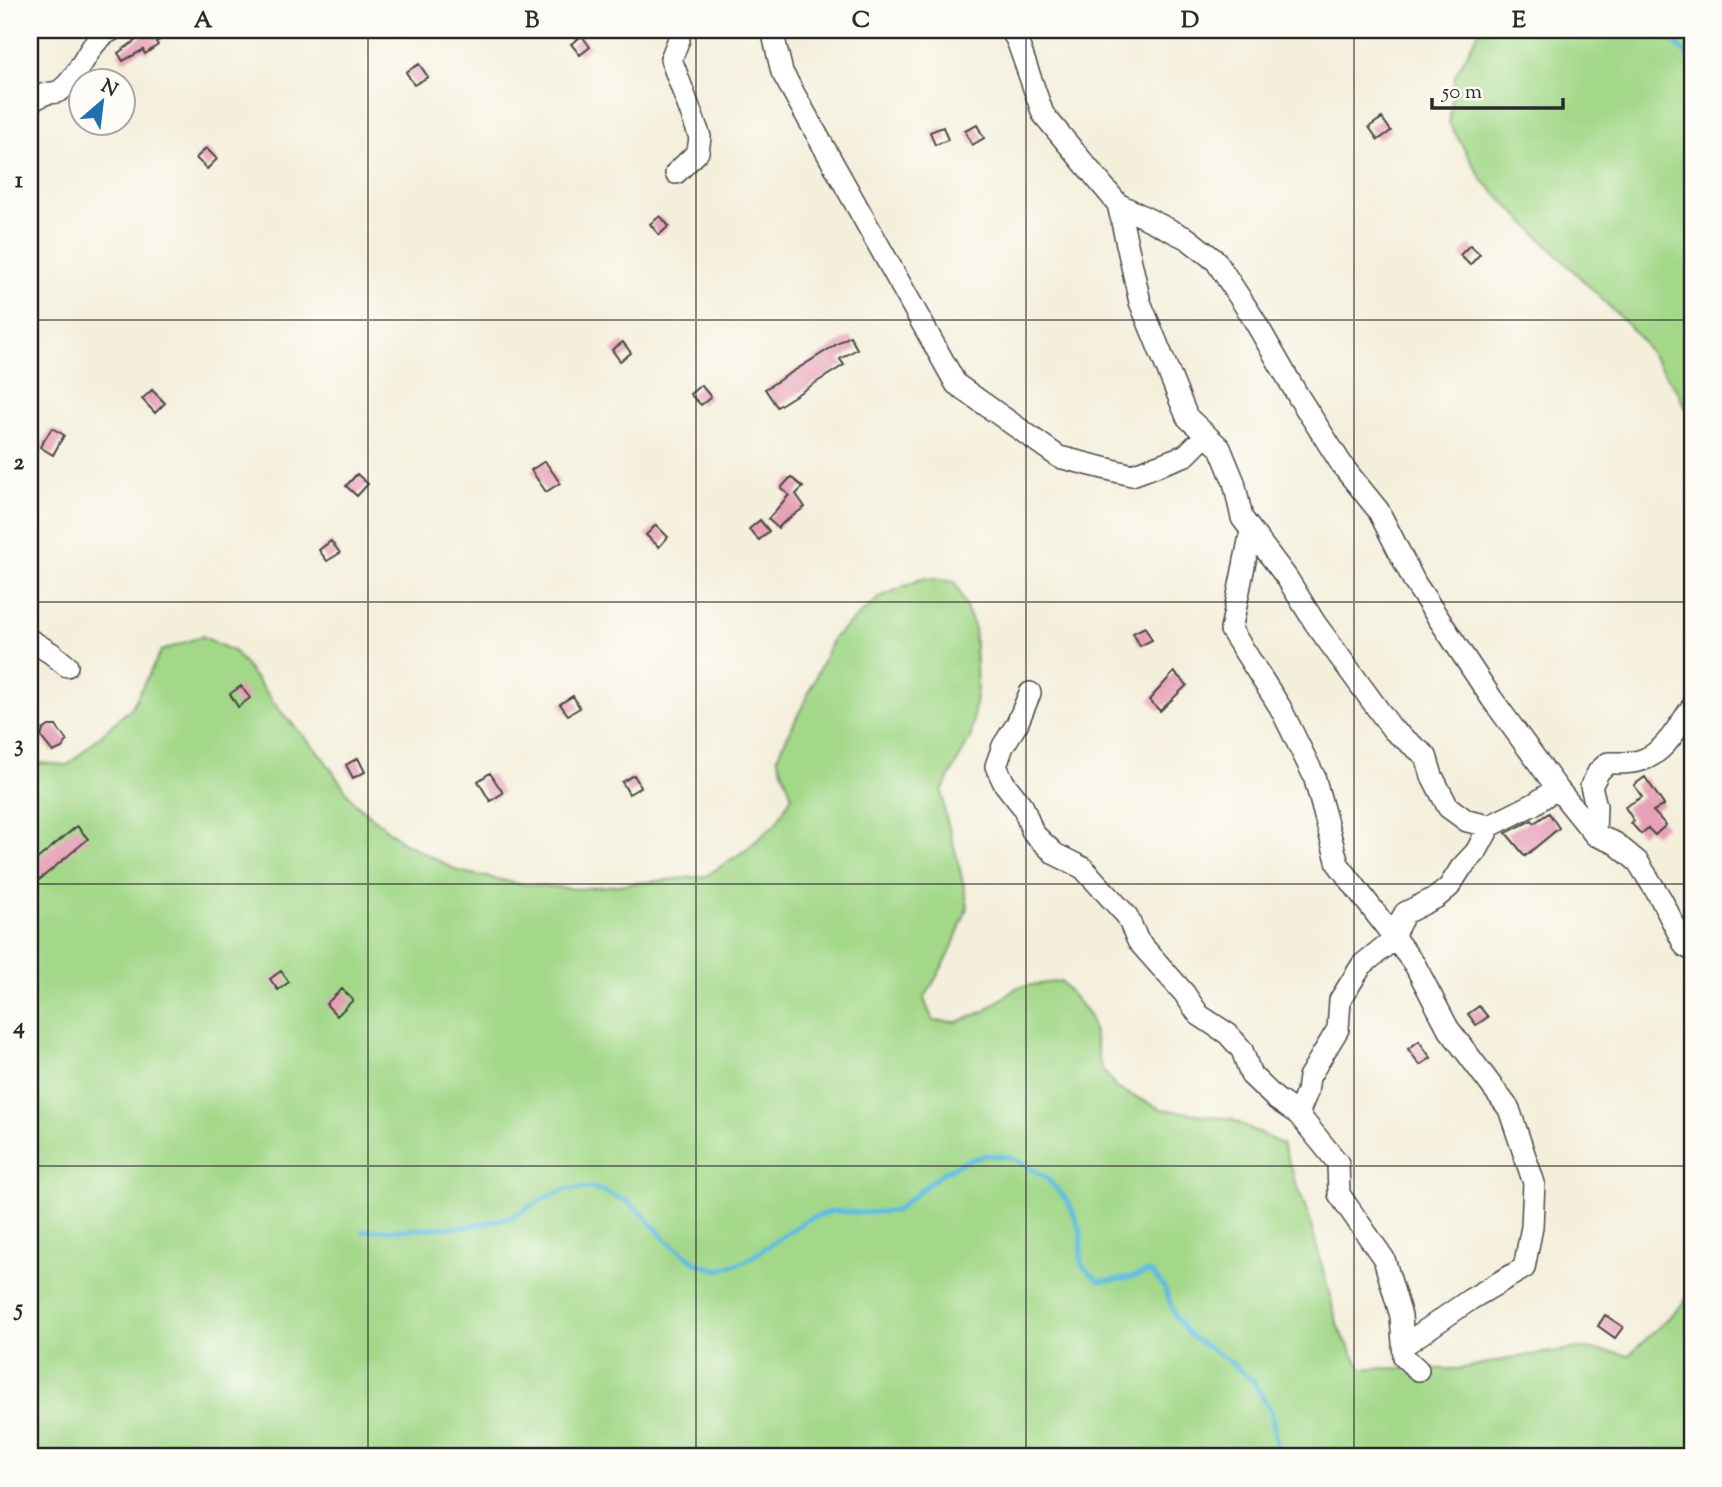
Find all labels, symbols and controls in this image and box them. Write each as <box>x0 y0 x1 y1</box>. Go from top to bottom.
text: A <box>194 5 213 38</box>
text: B <box>525 5 540 38</box>
text: C <box>852 5 870 38</box>
text: D <box>1181 5 1199 38</box>
text: E <box>1512 5 1526 38</box>
north arrow <box>66 66 136 136</box>
scale bar <box>1432 66 1563 110</box>
text: N <box>96 74 122 105</box>
text: 50 m <box>1441 78 1482 108</box>
text: 1 <box>15 165 23 198</box>
text: 2 <box>14 447 25 480</box>
text: 3 <box>14 729 24 762</box>
text: 4 <box>12 1011 25 1044</box>
text: 5 <box>13 1293 23 1326</box>

